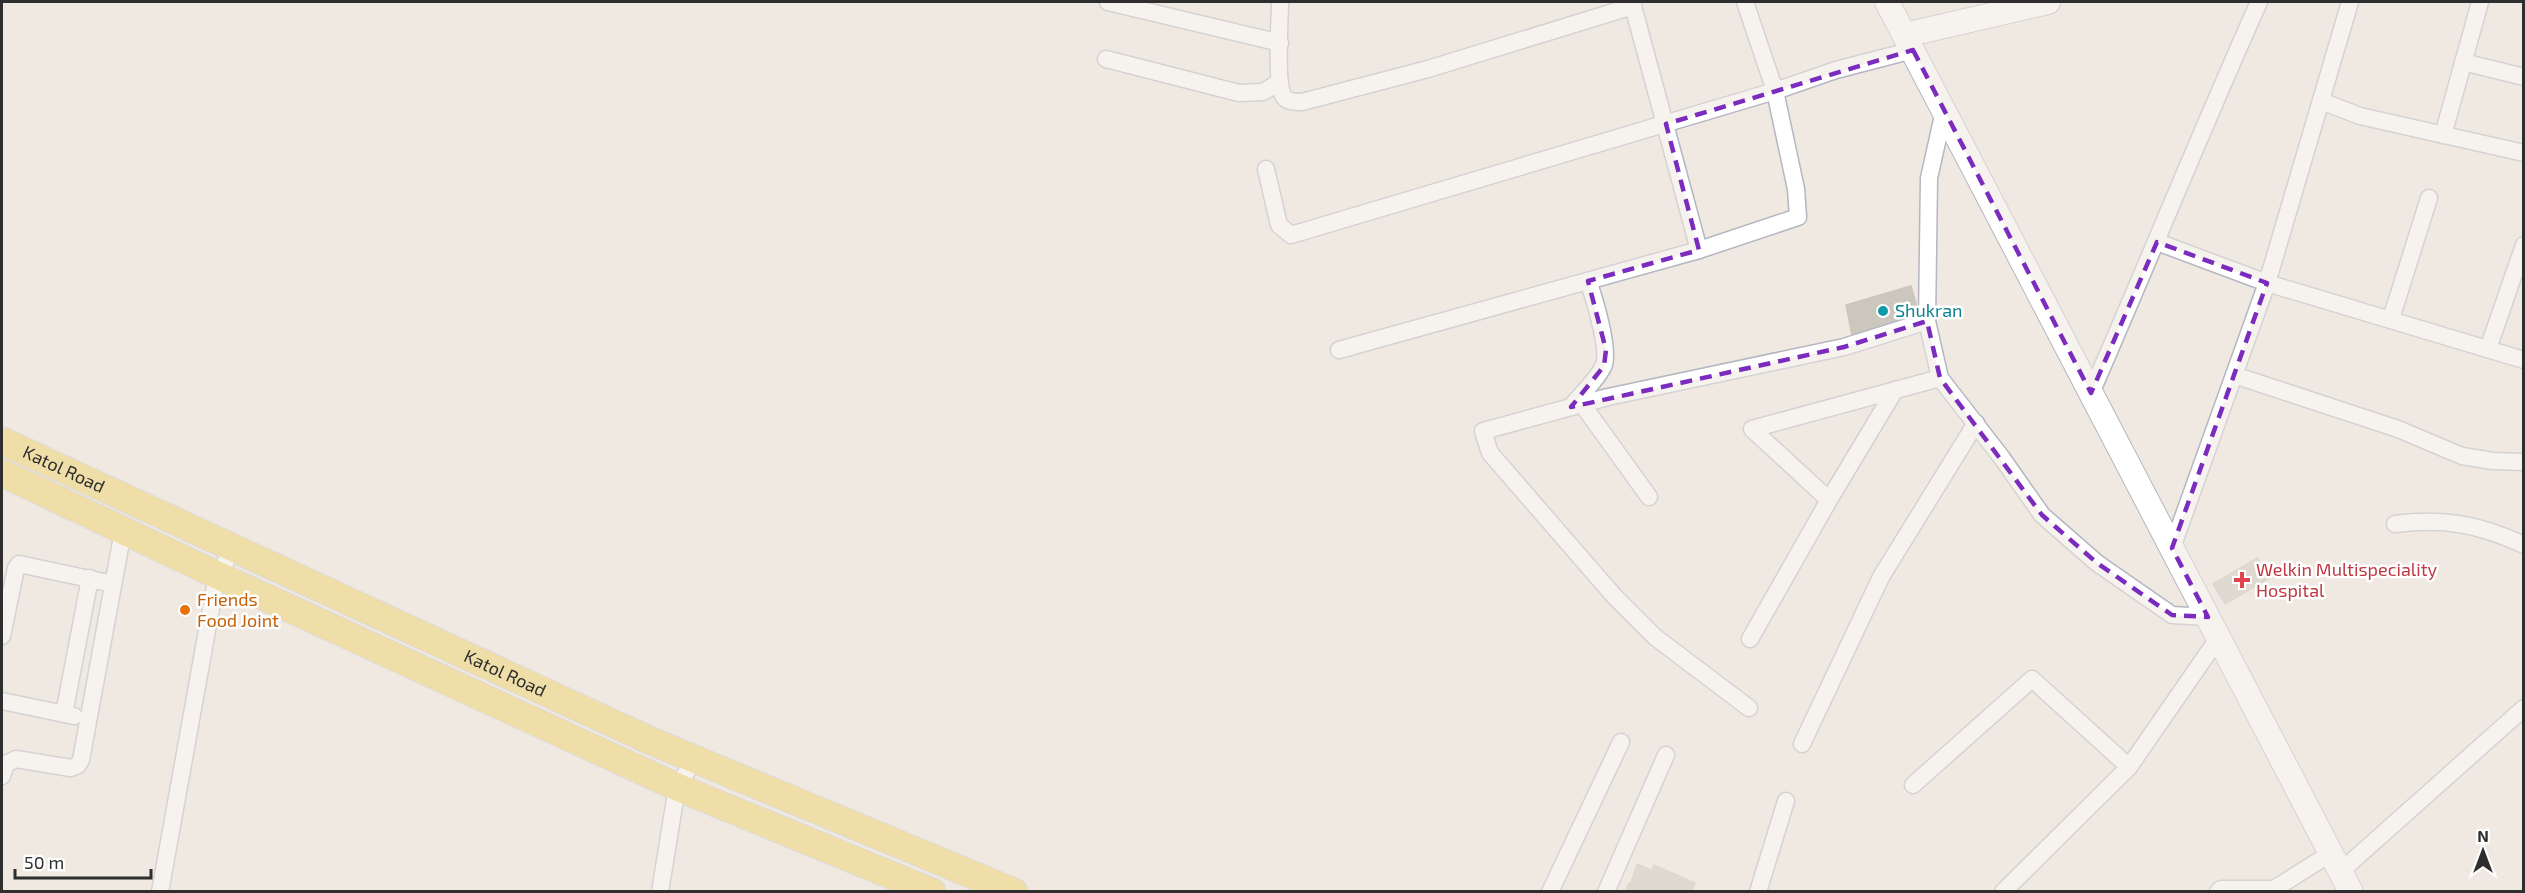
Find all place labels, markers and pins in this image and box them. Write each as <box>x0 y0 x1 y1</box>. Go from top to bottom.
place label: Shukran <box>1895 299 1963 321</box>
marker: Shukran <box>1876 304 1890 318</box>
place label: Welkin Multispeciality Hospital <box>2256 558 2438 601</box>
marker: Welkin Multispeciality Hospital <box>2233 571 2251 589</box>
place label: Friends Food Joint <box>197 588 279 631</box>
marker: Friends Food Joint <box>178 603 192 617</box>

